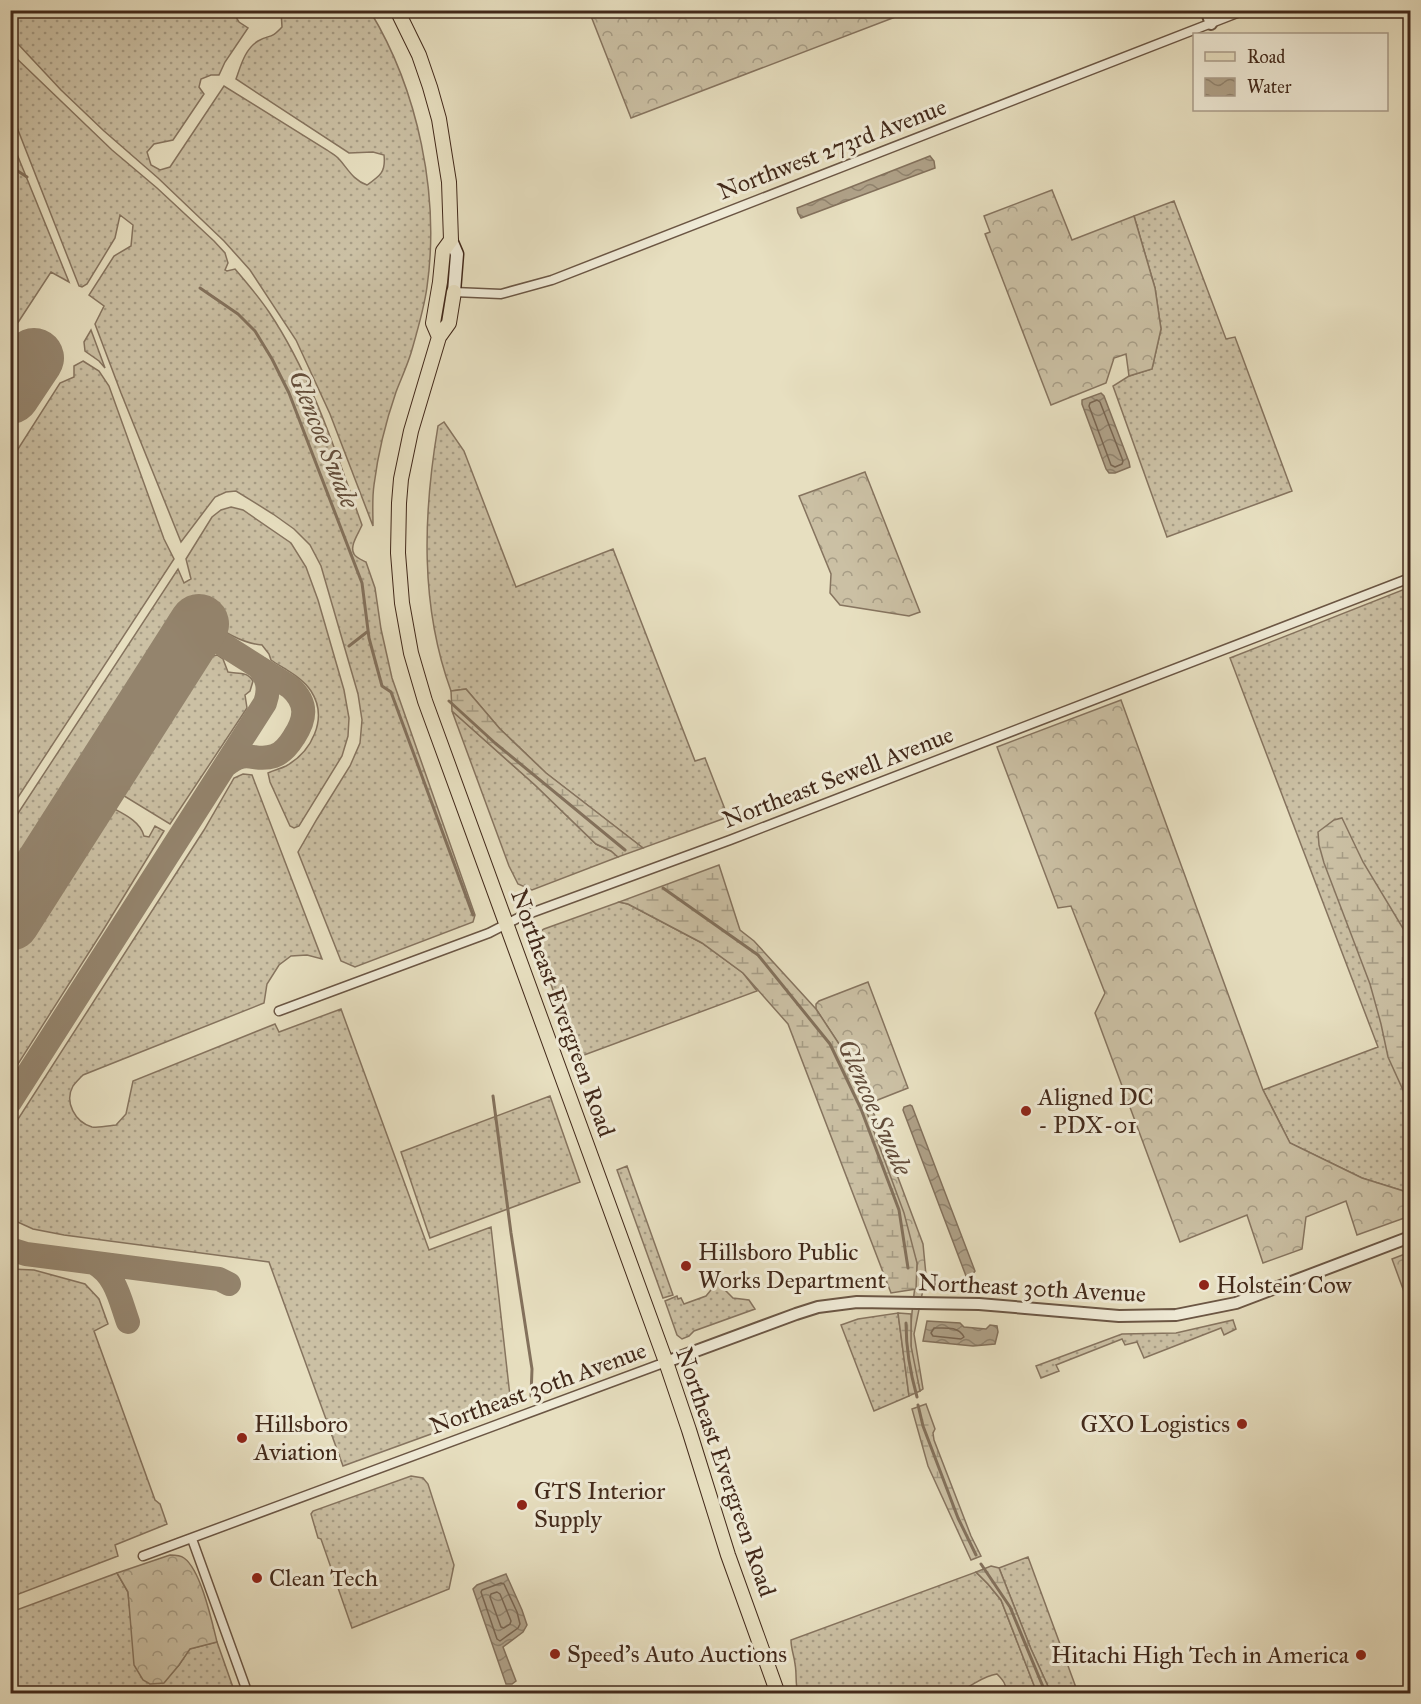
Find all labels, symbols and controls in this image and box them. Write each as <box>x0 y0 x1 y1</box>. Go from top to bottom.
legend <box>1193 33 1388 111</box>
text: Road <box>1247 46 1285 68</box>
text: Water <box>1247 76 1292 98</box>
street label: Northwest 273rd Avenue <box>713 92 951 206</box>
water label: Glencoe Swale <box>282 365 367 514</box>
street label: Northeast Sewell Avenue <box>718 719 958 835</box>
street label: Northeast Evergreen Road <box>504 885 622 1141</box>
water label: Glencoe Swale <box>831 1034 920 1181</box>
place label: Aligned DC - PDX-01 <box>1037 1082 1154 1140</box>
marker: Aligned DC - PDX-01 <box>1019 1104 1033 1118</box>
place label: Hillsboro Public Works Department <box>698 1237 886 1295</box>
marker: Hillsboro Public Works Department <box>679 1259 693 1273</box>
street label: Northeast 30th Avenue <box>917 1267 1147 1309</box>
place label: Holstein Cow <box>1216 1270 1353 1300</box>
marker: Holstein Cow <box>1197 1278 1211 1292</box>
street label: Northeast 30th Avenue <box>426 1335 650 1441</box>
street label: Northeast Evergreen Road <box>669 1343 783 1601</box>
place label: Hillsboro Aviation <box>253 1409 348 1467</box>
place label: GXO Logistics <box>1081 1409 1230 1439</box>
marker: GXO Logistics <box>1235 1417 1249 1431</box>
marker: Hillsboro Aviation <box>235 1431 249 1445</box>
place label: GTS Interior Supply <box>534 1476 665 1534</box>
marker: GTS Interior Supply <box>515 1498 529 1512</box>
place label: Clean Tech <box>269 1563 378 1593</box>
marker: Clean Tech <box>250 1571 264 1585</box>
place label: Speed's Auto Auctions <box>567 1639 787 1669</box>
place label: Hitachi High Tech in America <box>1051 1640 1350 1670</box>
marker: Speed's Auto Auctions <box>548 1647 562 1661</box>
marker: Hitachi High Tech in America <box>1354 1648 1368 1662</box>

